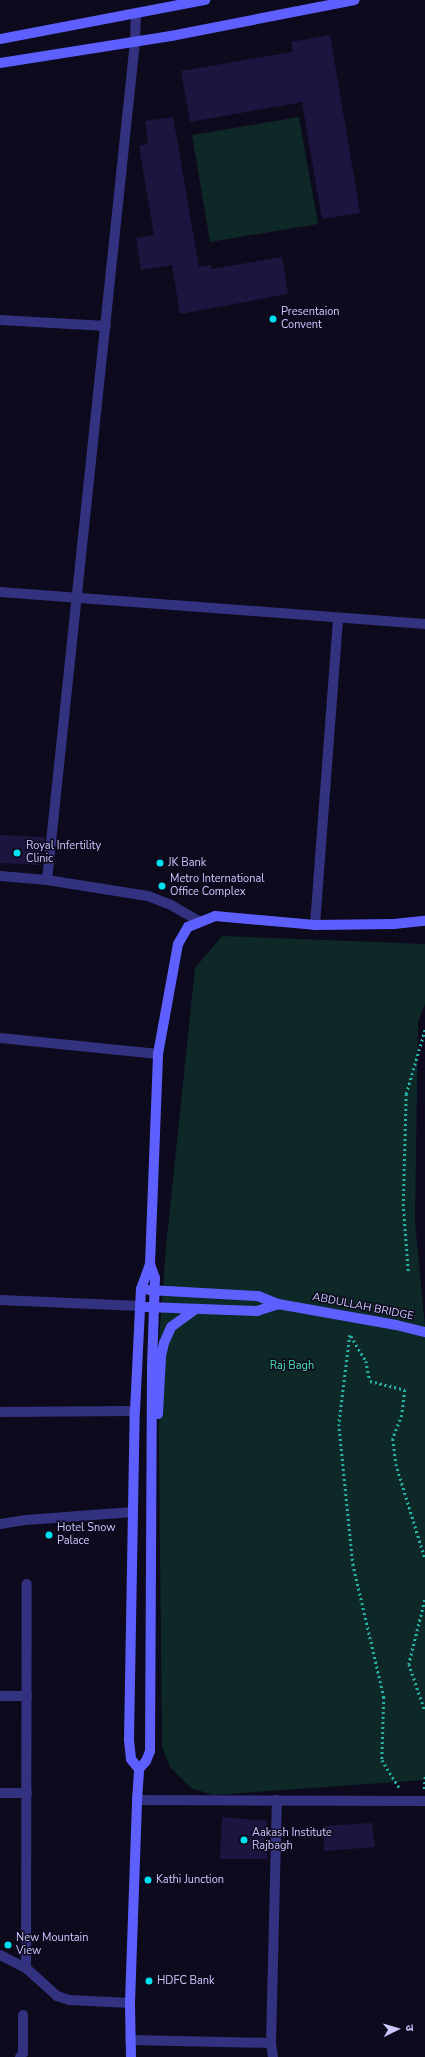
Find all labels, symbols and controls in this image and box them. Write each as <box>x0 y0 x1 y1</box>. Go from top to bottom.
place label: Presentaion Convent <box>281 306 340 332</box>
marker: Presentaion Convent <box>268 314 278 324</box>
place label: Royal Infertility Clinic <box>26 840 101 866</box>
marker: Royal Infertility Clinic <box>11 847 23 859</box>
place label: JK Bank <box>168 856 206 870</box>
marker: JK Bank <box>155 858 165 868</box>
place label: Metro International Office Complex <box>170 873 264 899</box>
marker: Metro International Office Complex <box>157 881 167 891</box>
street label: ABDULLAH BRIDGE <box>311 1291 415 1323</box>
park label: Raj Bagh <box>270 1359 314 1373</box>
place label: Hotel Snow Palace <box>57 1522 115 1548</box>
marker: Hotel Snow Palace <box>44 1530 54 1540</box>
place label: Aakash Institute Rajbagh <box>252 1827 332 1853</box>
marker: Aakash Institute Rajbagh <box>239 1835 249 1845</box>
place label: Kathi Junction <box>156 1873 224 1887</box>
marker: Kathi Junction <box>143 1875 153 1885</box>
place label: New Mountain View <box>16 1932 88 1958</box>
marker: New Mountain View <box>3 1940 13 1950</box>
place label: HDFC Bank <box>157 1974 215 1988</box>
marker: HDFC Bank <box>144 1976 154 1986</box>
north arrow <box>377 2009 417 2049</box>
text: उ <box>402 2024 417 2032</box>

